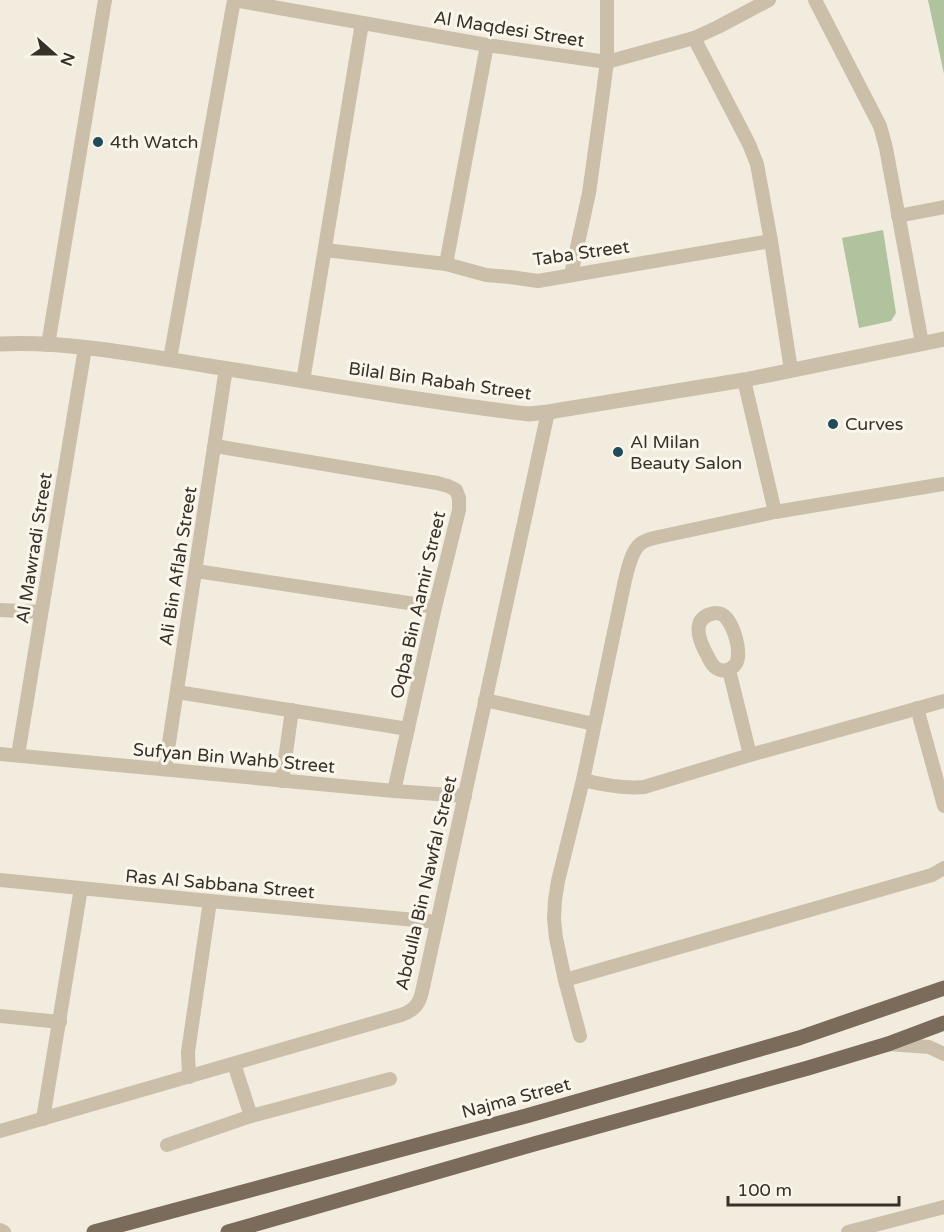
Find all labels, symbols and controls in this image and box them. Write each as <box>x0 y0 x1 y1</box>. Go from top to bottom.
street label: Al Maqdesi Street <box>432 6 586 52</box>
north arrow <box>24 24 84 84</box>
text: N <box>55 49 79 69</box>
place label: 4th Watch <box>110 131 199 153</box>
marker: 4th Watch <box>91 135 105 149</box>
street label: Taba Street <box>531 235 631 271</box>
street label: Bilal Bin Rabah Street <box>347 357 533 405</box>
place label: Curves <box>845 413 903 435</box>
marker: Curves <box>826 417 840 431</box>
place label: Al Milan Beauty Salon <box>630 431 742 474</box>
marker: Al Milan Beauty Salon <box>611 445 625 459</box>
street label: Al Mawradi Street <box>11 471 57 625</box>
street label: Ali Bin Aflah Street <box>155 485 201 647</box>
street label: Oqba Bin Aamir Street <box>386 509 450 701</box>
street label: Sufyan Bin Wahb Street <box>132 738 336 778</box>
street label: Abdulla Bin Nawfal Street <box>391 774 461 992</box>
street label: Ras Al Sabbana Street <box>124 865 316 903</box>
street label: Najma Street <box>459 1073 573 1123</box>
scale bar <box>728 1169 899 1207</box>
text: 100 m <box>737 1179 792 1201</box>

